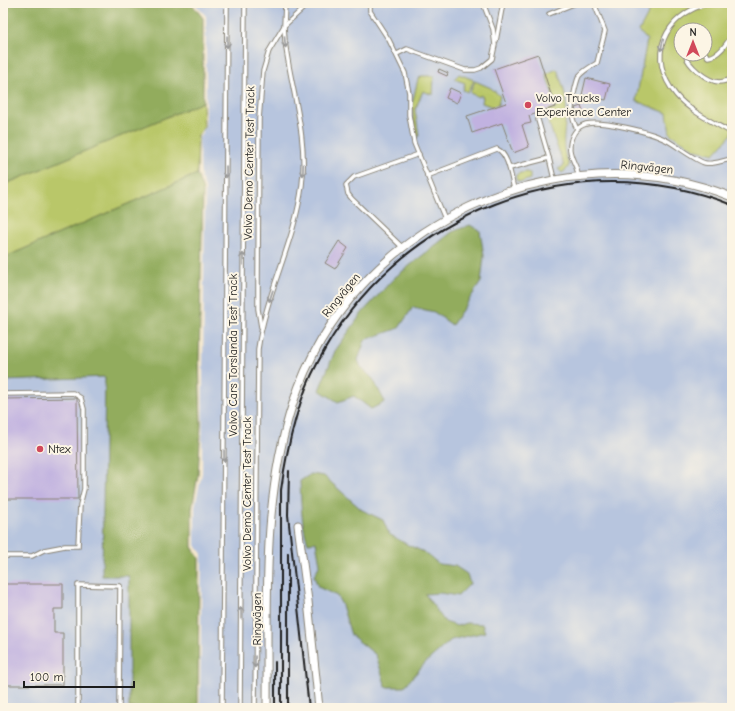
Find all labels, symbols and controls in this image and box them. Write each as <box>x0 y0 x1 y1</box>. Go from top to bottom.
north arrow <box>673 22 713 62</box>
text: N <box>689 26 697 39</box>
one-way arrow <box>223 35 230 48</box>
one-way arrow <box>281 35 289 48</box>
one-way arrow <box>658 39 666 52</box>
street label: Volvo Demo Center Test Track <box>241 86 257 240</box>
place label: Volvo Trucks Experience Center <box>536 91 631 119</box>
marker: Volvo Trucks Experience Center <box>523 100 533 110</box>
street label: Ringvägen <box>620 157 674 177</box>
one-way arrow <box>299 163 307 176</box>
one-way arrow <box>222 165 230 178</box>
one-way arrow <box>239 253 247 266</box>
street label: Ringvägen <box>319 270 363 320</box>
street label: Volvo Cars Torslanda Test Track <box>226 273 240 436</box>
one-way arrow <box>267 289 274 302</box>
street label: Volvo Demo Center Test Track <box>240 417 254 571</box>
place label: Ntex <box>48 442 71 456</box>
marker: Ntex <box>35 444 45 454</box>
one-way arrow <box>220 449 228 462</box>
street label: Ringvägen <box>250 593 264 645</box>
one-way arrow <box>237 607 245 620</box>
one-way arrow <box>251 655 259 668</box>
scale bar <box>24 663 134 689</box>
text: 100 m <box>30 670 63 684</box>

